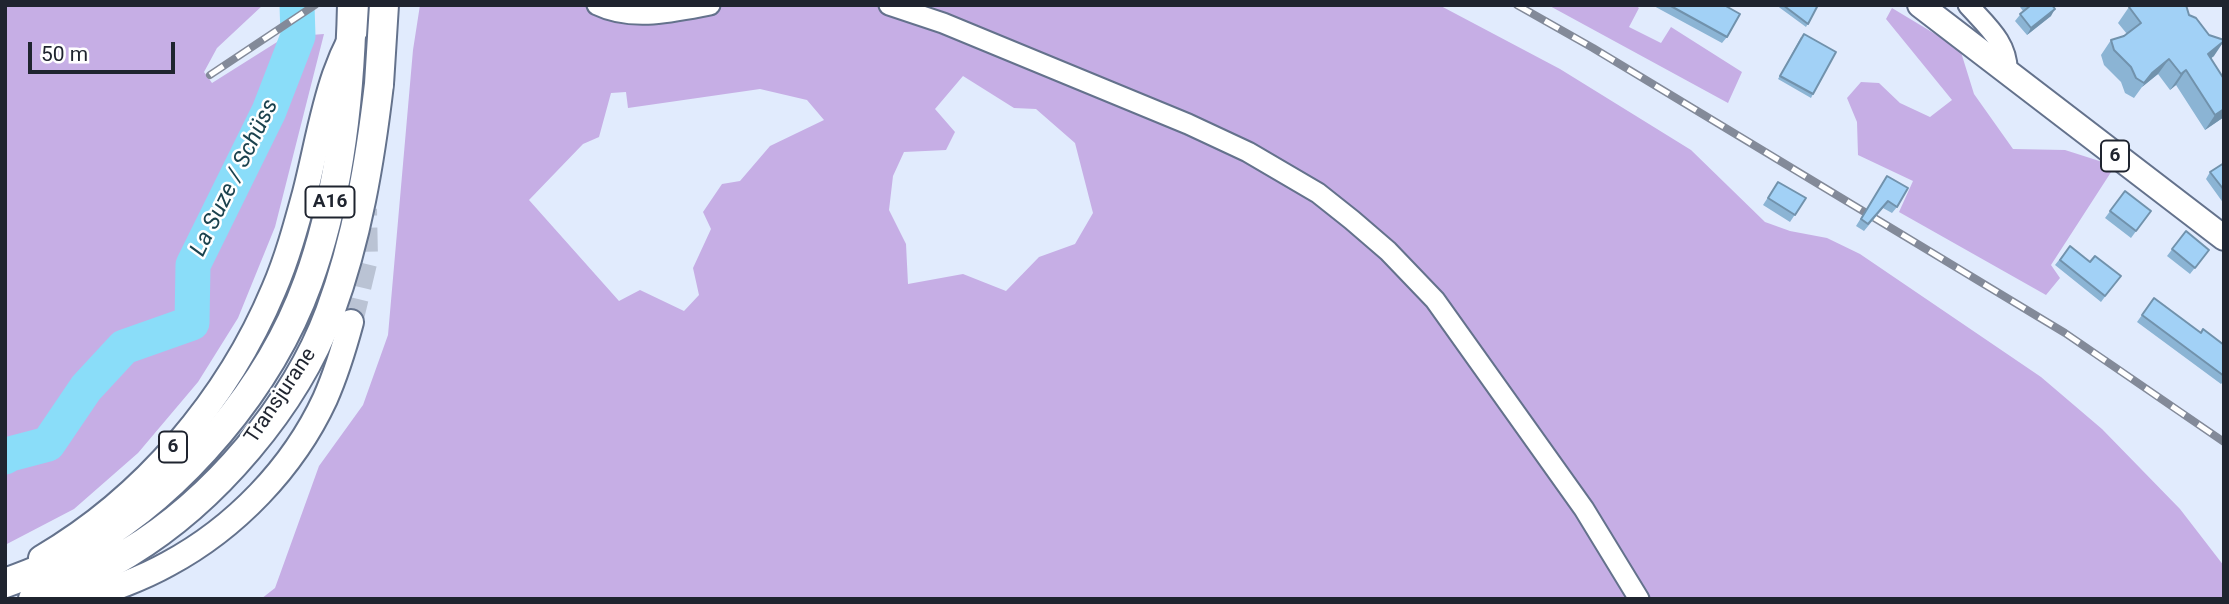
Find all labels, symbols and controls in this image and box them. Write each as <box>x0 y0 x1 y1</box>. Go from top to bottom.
scale bar <box>32 28 178 72</box>
text: 50 m <box>41 42 88 66</box>
water label: La Suze / Schüss <box>185 95 285 261</box>
road number: 6 <box>2101 140 2129 172</box>
road number: A16 <box>306 186 354 218</box>
street label: Transjurane <box>240 343 322 449</box>
road number: 6 <box>159 432 187 462</box>

